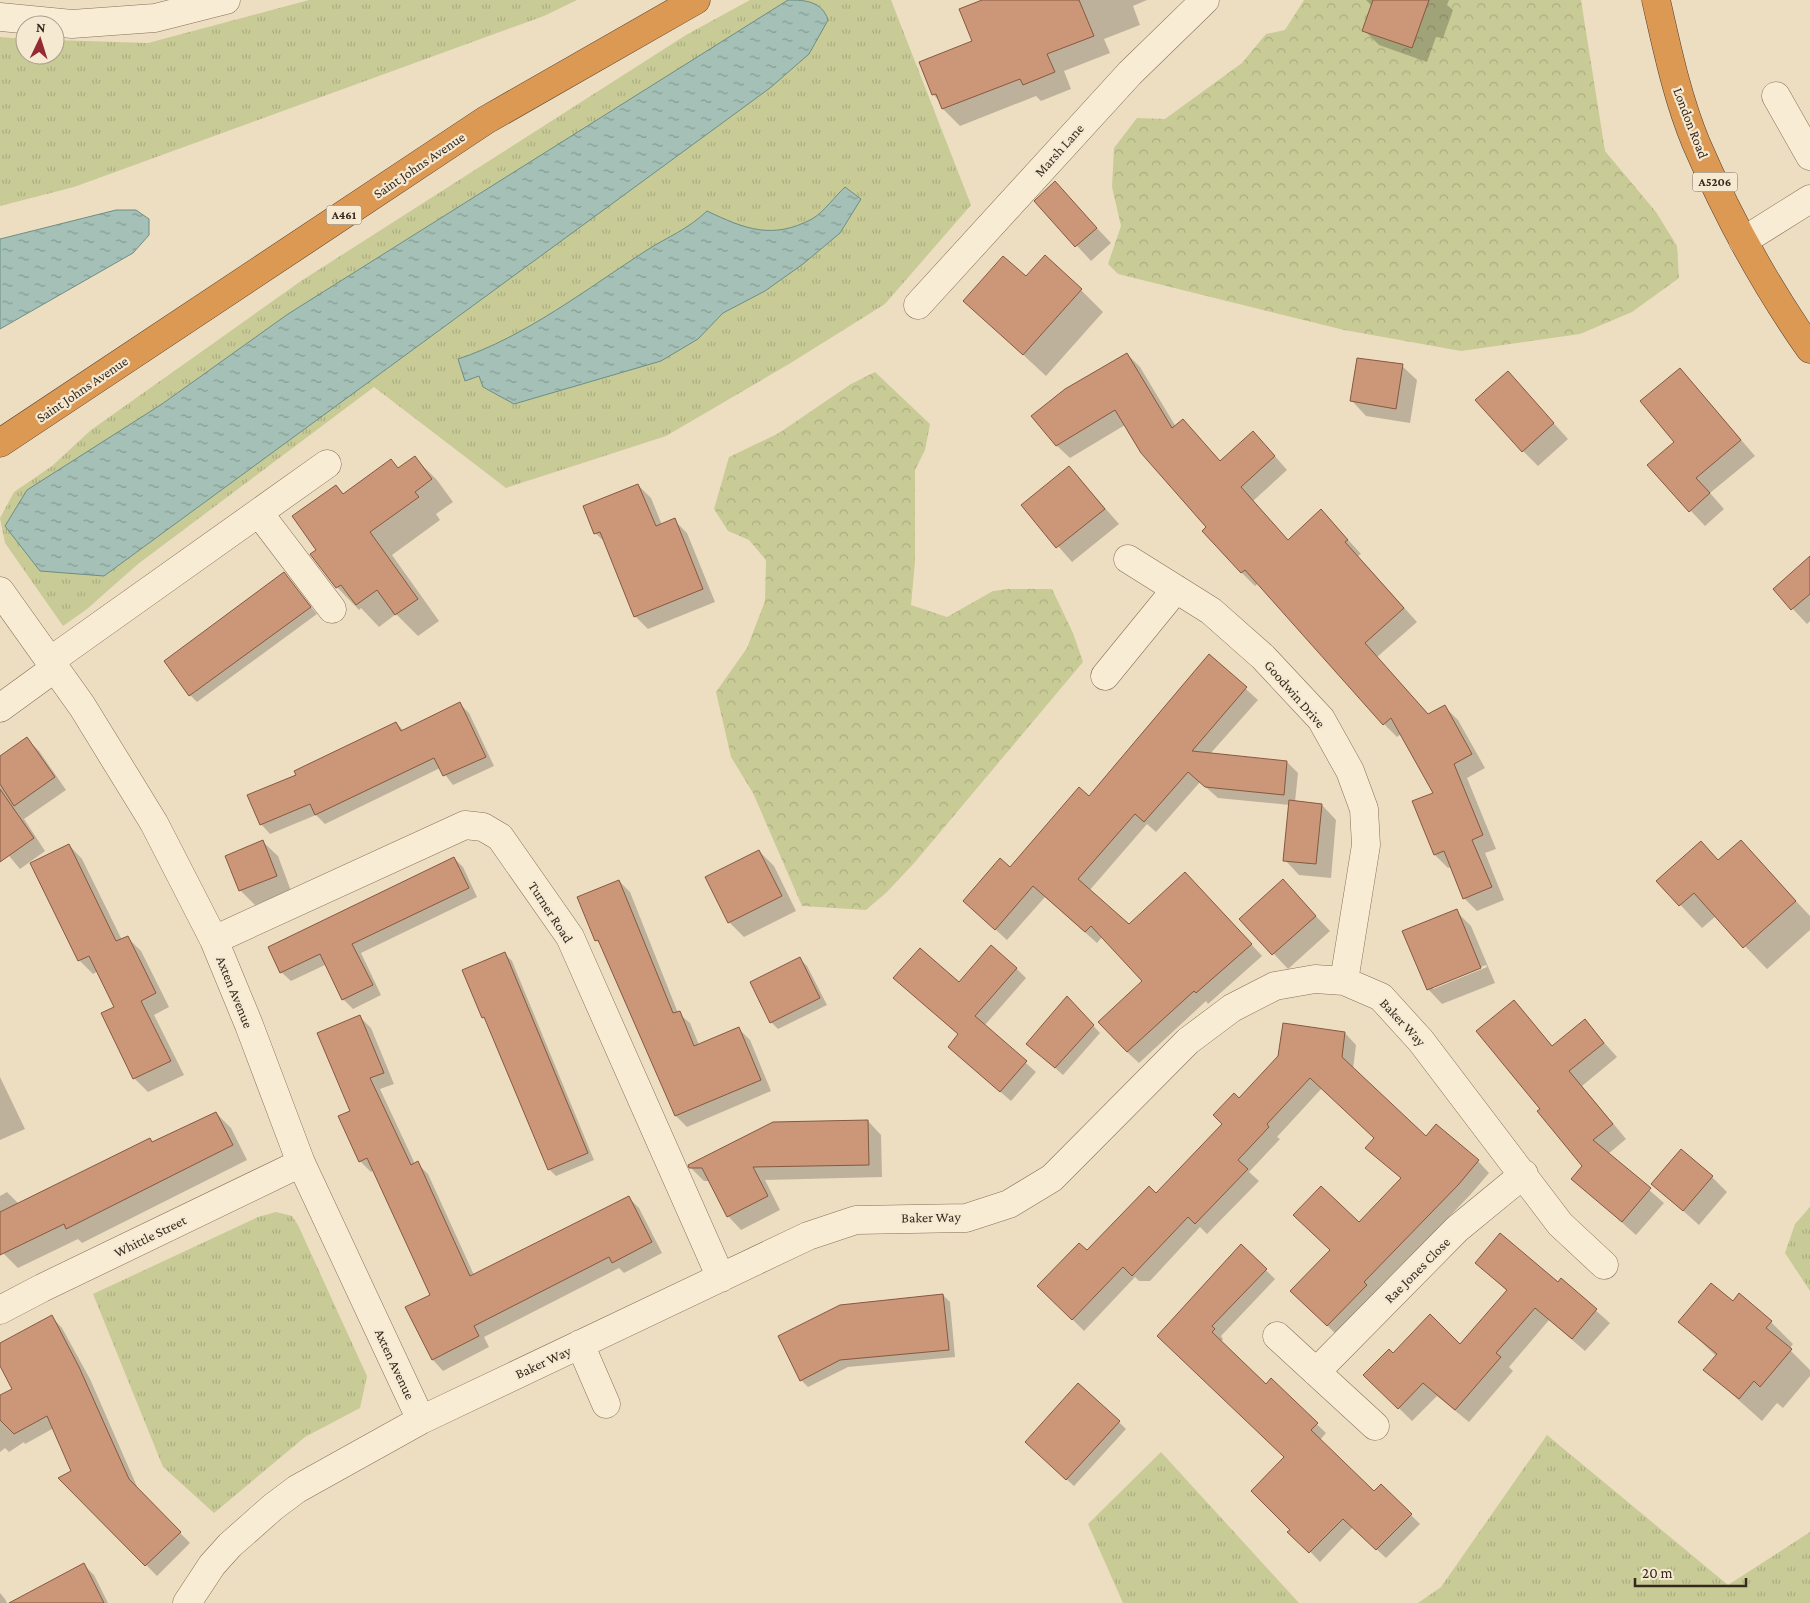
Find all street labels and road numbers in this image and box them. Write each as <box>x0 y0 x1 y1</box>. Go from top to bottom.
street label: London Road <box>1670 85 1712 161</box>
street label: Marsh Lane <box>1031 120 1087 180</box>
street label: Saint Johns Avenue <box>370 128 468 202</box>
road number: A5206 <box>1692 172 1738 192</box>
road number: A461 <box>326 206 362 224</box>
street label: Saint Johns Avenue <box>33 352 131 426</box>
street label: Goodwin Drive <box>1261 657 1329 731</box>
street label: Turner Road <box>525 878 577 946</box>
street label: Axten Avenue <box>213 954 257 1030</box>
street label: Baker Way <box>1377 995 1430 1050</box>
street label: Baker Way <box>901 1208 961 1226</box>
street label: Whittle Street <box>111 1211 189 1260</box>
street label: Rae Jones Close <box>1381 1234 1453 1306</box>
street label: Axten Avenue <box>372 1326 418 1402</box>
street label: Baker Way <box>513 1342 574 1382</box>

